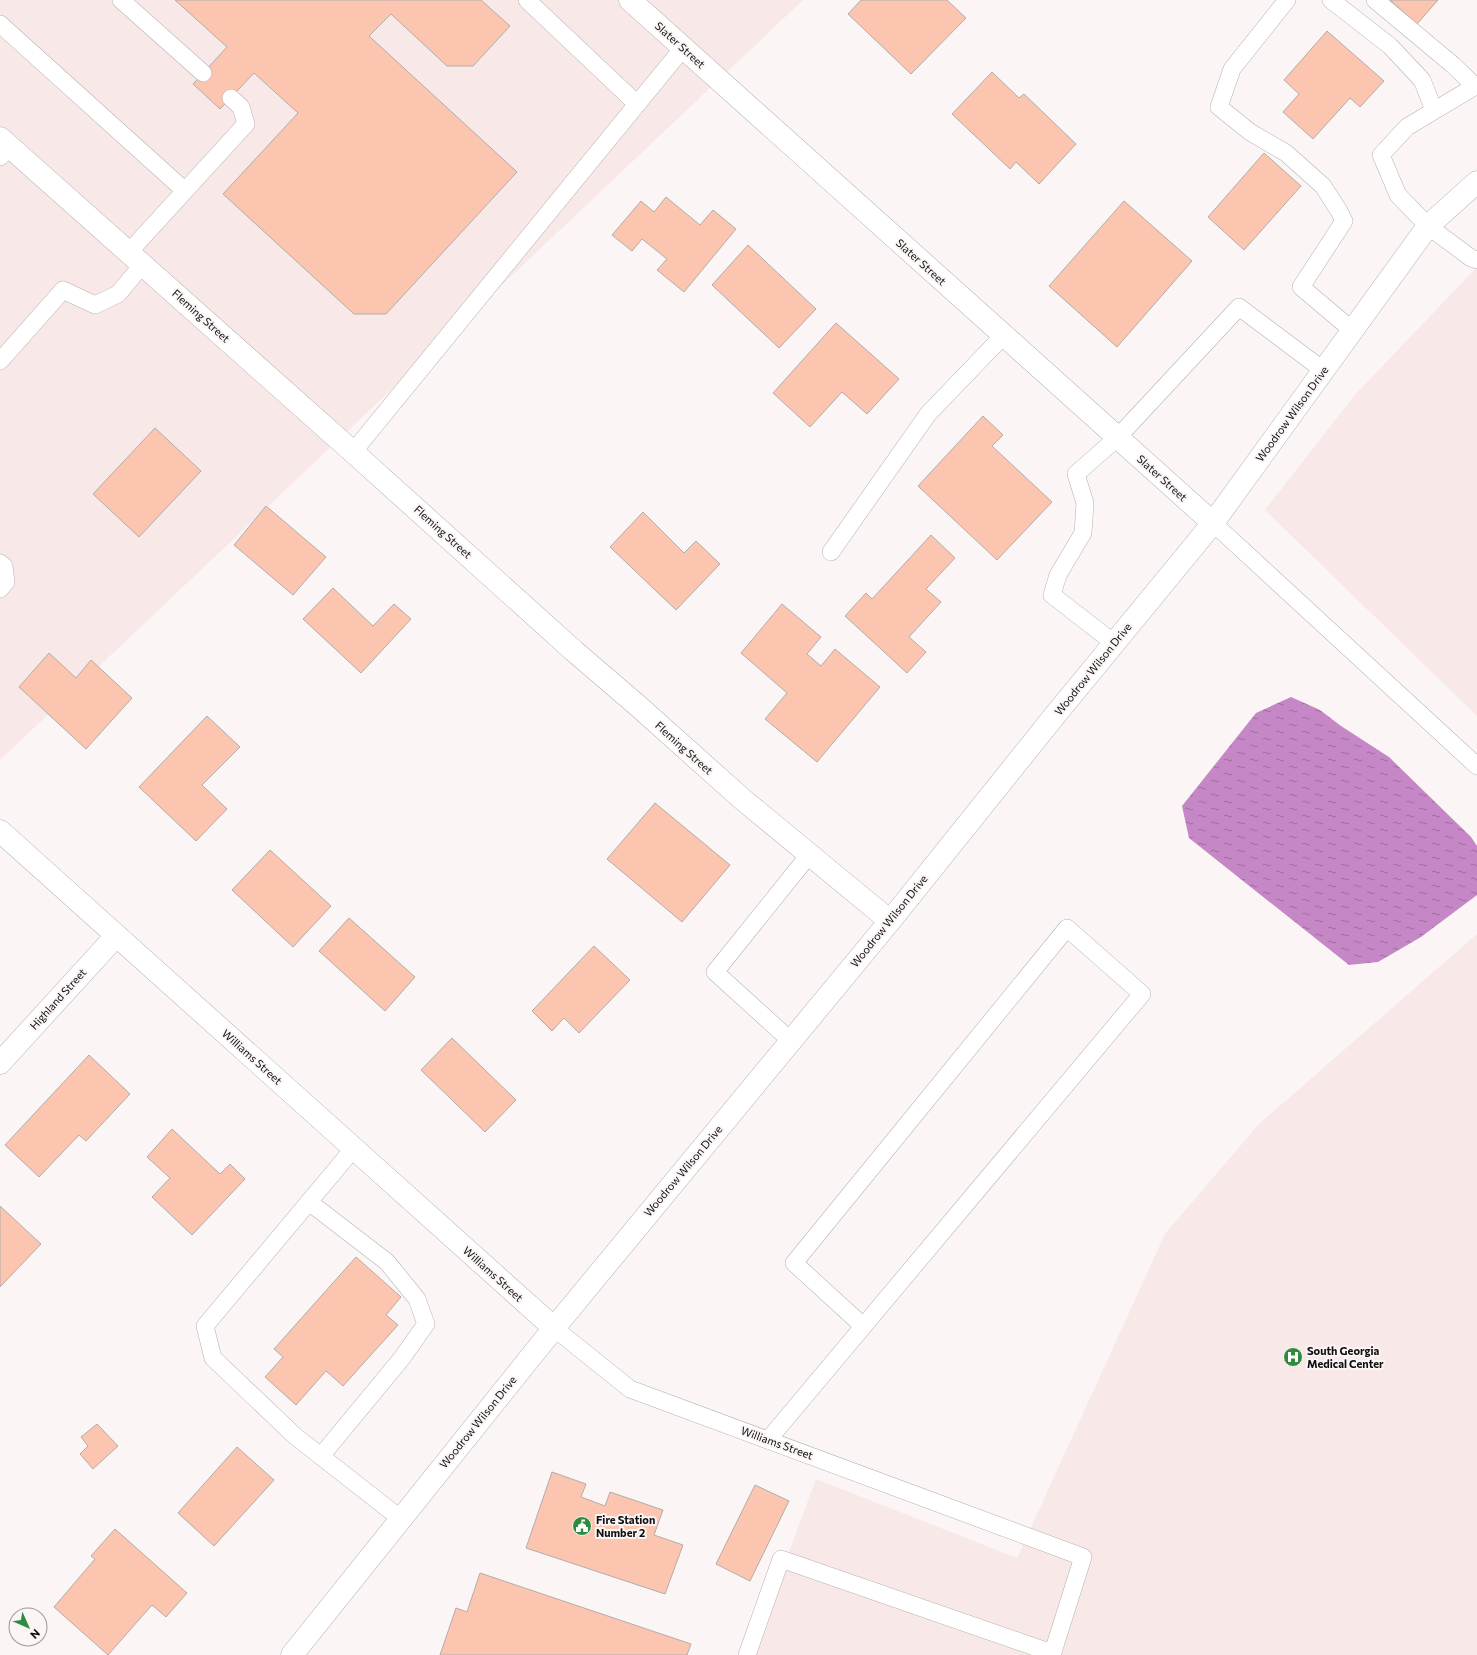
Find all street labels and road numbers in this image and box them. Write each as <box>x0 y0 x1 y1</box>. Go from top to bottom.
street label: Slater Street <box>653 19 708 71</box>
street label: Slater Street <box>894 236 949 288</box>
street label: Fleming Street <box>170 286 233 345</box>
street label: Woodrow Wilson Drive <box>1253 363 1331 464</box>
street label: Slater Street <box>1135 452 1190 504</box>
street label: Fleming Street <box>412 502 475 561</box>
street label: Woodrow Wilson Drive <box>1051 620 1134 717</box>
street label: Fleming Street <box>653 718 716 777</box>
street label: Woodrow Wilson Drive <box>847 872 930 969</box>
street label: Highland Street <box>27 965 89 1032</box>
street label: Williams Street <box>220 1026 285 1087</box>
street label: Woodrow Wilson Drive <box>641 1122 725 1219</box>
street label: Williams Street <box>461 1243 526 1304</box>
street label: Woodrow Wilson Drive <box>436 1373 519 1470</box>
street label: Williams Street <box>739 1423 816 1462</box>

